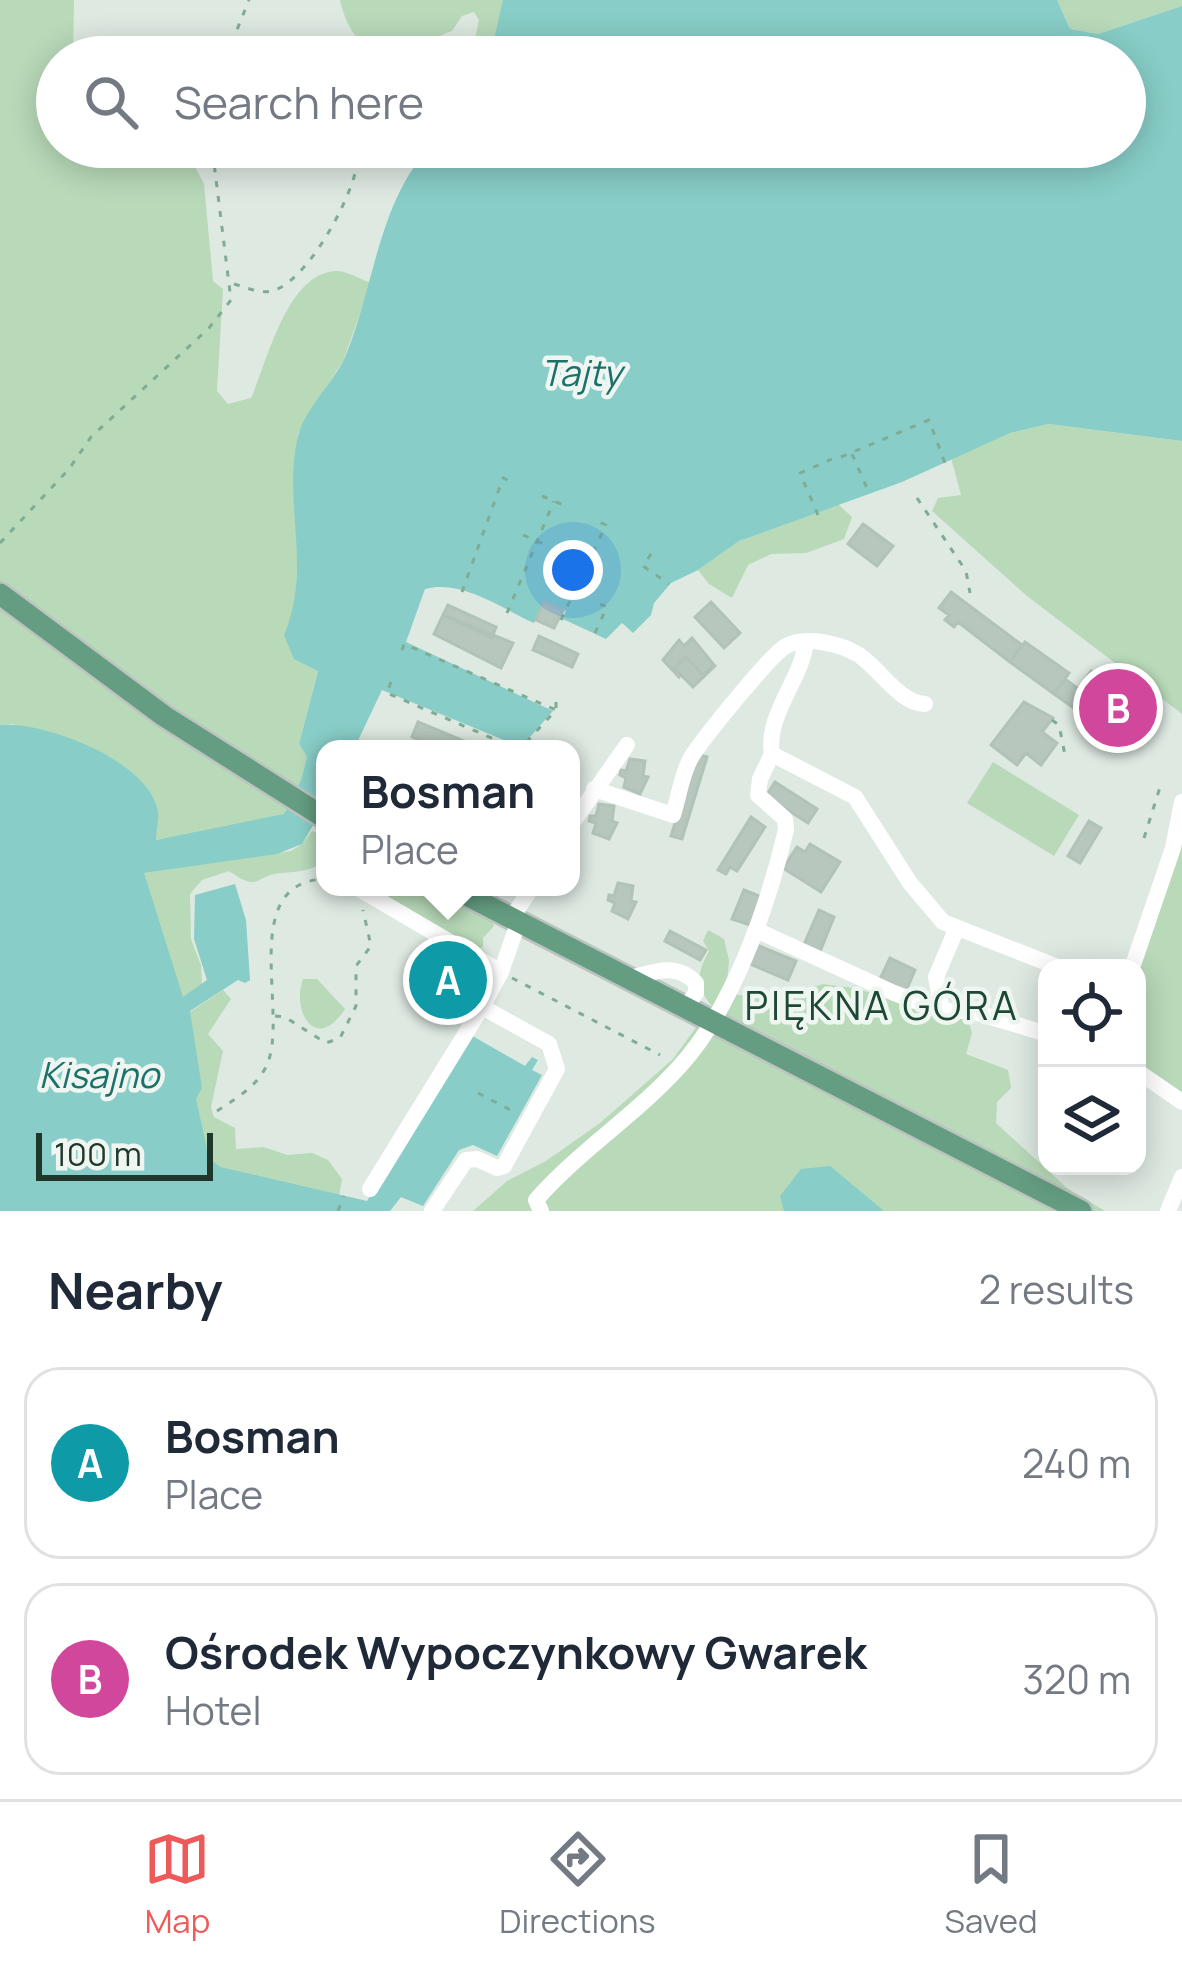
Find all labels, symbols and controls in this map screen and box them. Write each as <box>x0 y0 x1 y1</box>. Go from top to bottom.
search box <box>36 36 1146 168</box>
icon: search <box>78 69 144 135</box>
text: Search here <box>174 71 424 133</box>
water label: Tajty <box>541 348 626 397</box>
your location <box>543 540 603 600</box>
pin: B <box>1079 663 1157 753</box>
popup <box>316 740 580 896</box>
text: Bosman <box>361 760 535 822</box>
text: Place <box>361 822 459 876</box>
pin: A <box>409 935 487 1025</box>
map controls <box>1038 959 1146 1175</box>
button: locate <box>1038 959 1146 1067</box>
district label: PIĘKNA GÓRA <box>744 978 1020 1032</box>
water label: Kisajno <box>39 1050 162 1099</box>
button: layers <box>1038 1067 1146 1175</box>
scale bar <box>36 1127 213 1180</box>
text: 100 m <box>54 1131 142 1176</box>
text: Nearby <box>48 1255 223 1324</box>
text: 2 results <box>979 1262 1134 1316</box>
text: Bosman <box>165 1405 340 1467</box>
text: A <box>77 1436 103 1490</box>
text: 240 m <box>1022 1436 1131 1490</box>
text: Place <box>165 1467 263 1521</box>
text: Ośrodek Wypoczynkowy Gwarek <box>165 1621 867 1683</box>
text: B <box>78 1652 102 1706</box>
text: 320 m <box>1023 1652 1131 1706</box>
text: Hotel <box>165 1683 262 1737</box>
tab: Map <box>144 1826 210 1943</box>
tab: Directions <box>499 1826 656 1943</box>
tab: Saved <box>945 1826 1038 1943</box>

